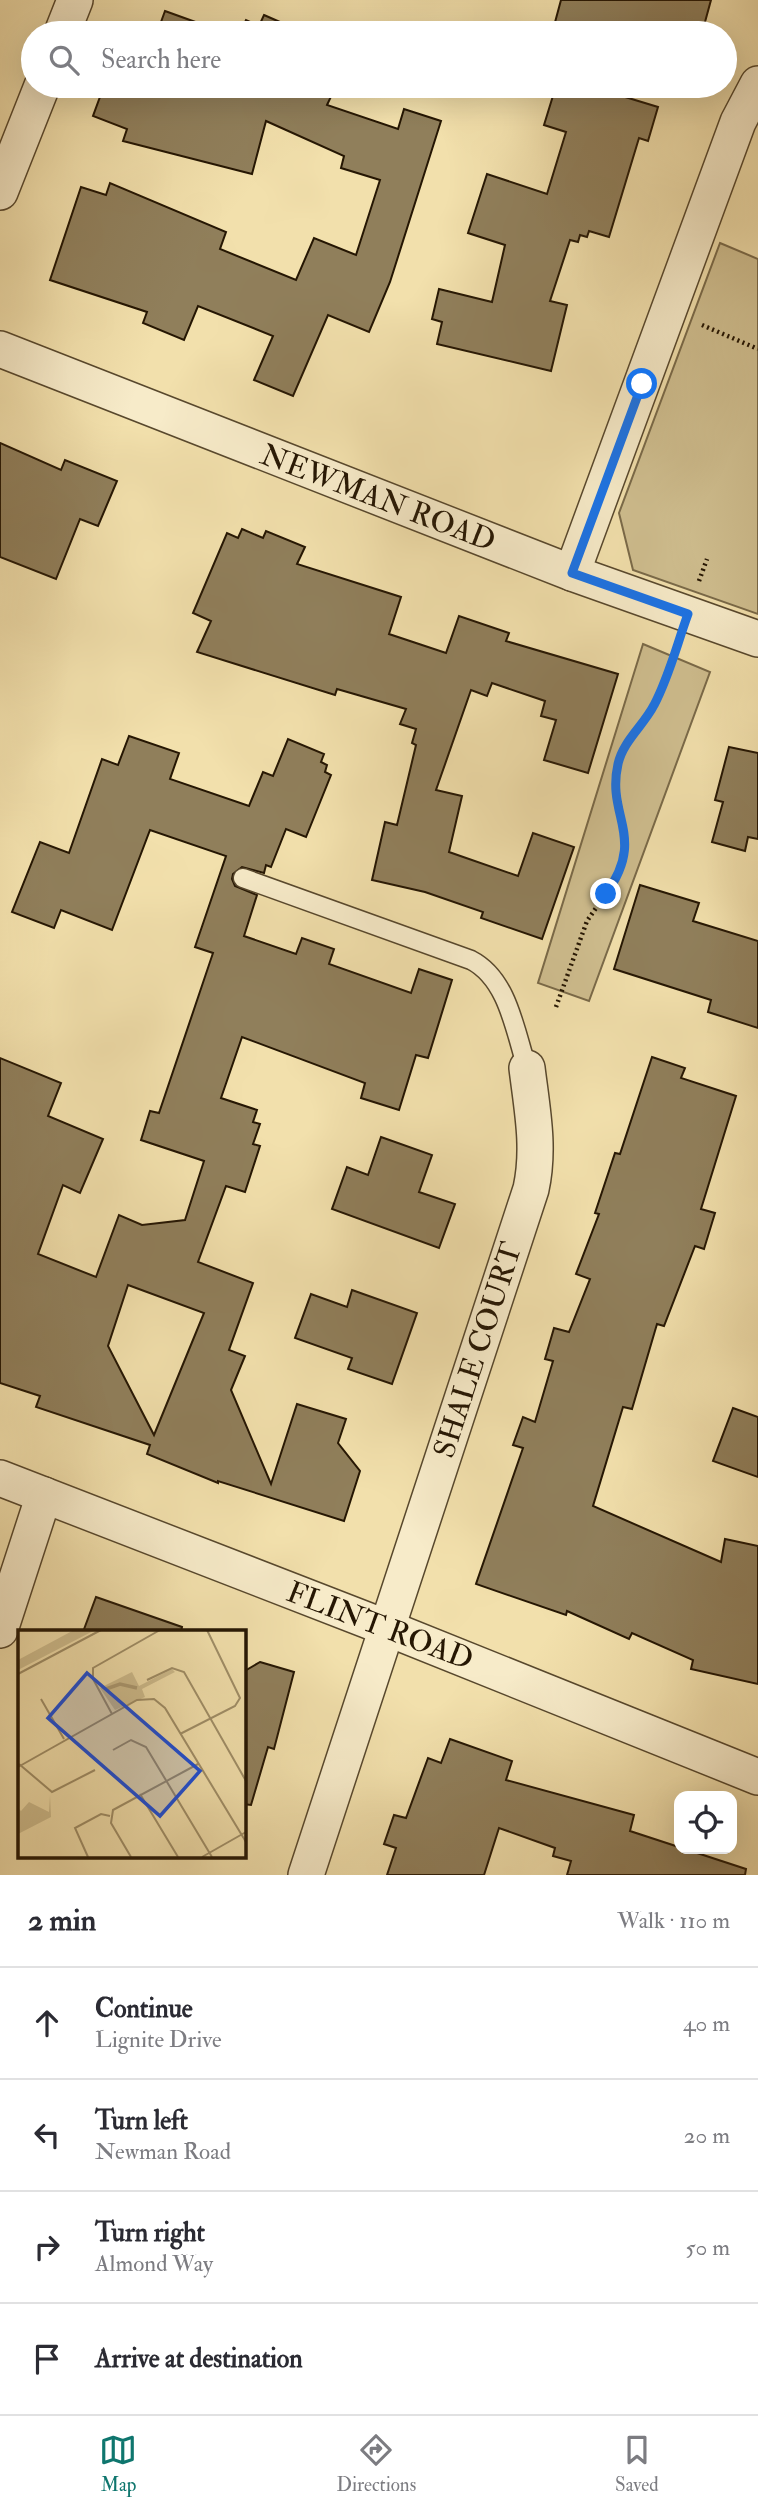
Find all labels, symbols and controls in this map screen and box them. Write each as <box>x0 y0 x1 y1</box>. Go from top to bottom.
search box <box>21 21 737 98</box>
icon: search <box>45 41 83 79</box>
text: Search here <box>101 44 221 76</box>
route start <box>626 368 657 399</box>
street label: NEWMAN ROAD <box>255 436 501 560</box>
route end <box>590 878 621 909</box>
street label: SHALE COURT <box>426 1238 530 1462</box>
street label: FLINT ROAD <box>282 1573 478 1679</box>
inset map <box>18 1630 245 1857</box>
map controls <box>674 1791 737 1854</box>
button: locate <box>674 1791 737 1854</box>
text: 2 min <box>28 1902 96 1939</box>
text: Walk · 110 m <box>617 1906 730 1935</box>
text: Continue <box>95 1993 193 2025</box>
icon: ahead <box>28 2004 66 2042</box>
text: 40 m <box>683 2009 730 2038</box>
text: Lignite Drive <box>95 2025 222 2054</box>
text: Turn left <box>95 2105 188 2137</box>
icon: left <box>28 2116 66 2154</box>
text: 20 m <box>684 2121 730 2150</box>
text: Newman Road <box>95 2137 231 2166</box>
text: Turn right <box>95 2217 205 2249</box>
icon: right <box>28 2228 66 2266</box>
text: 50 m <box>686 2233 730 2262</box>
text: Almond Way <box>95 2249 213 2278</box>
icon: arrive <box>28 2340 66 2378</box>
text: Arrive at destination <box>95 2343 303 2375</box>
tab: Map <box>99 2431 137 2497</box>
tab: Directions <box>336 2431 416 2497</box>
tab: Saved <box>615 2431 659 2497</box>

